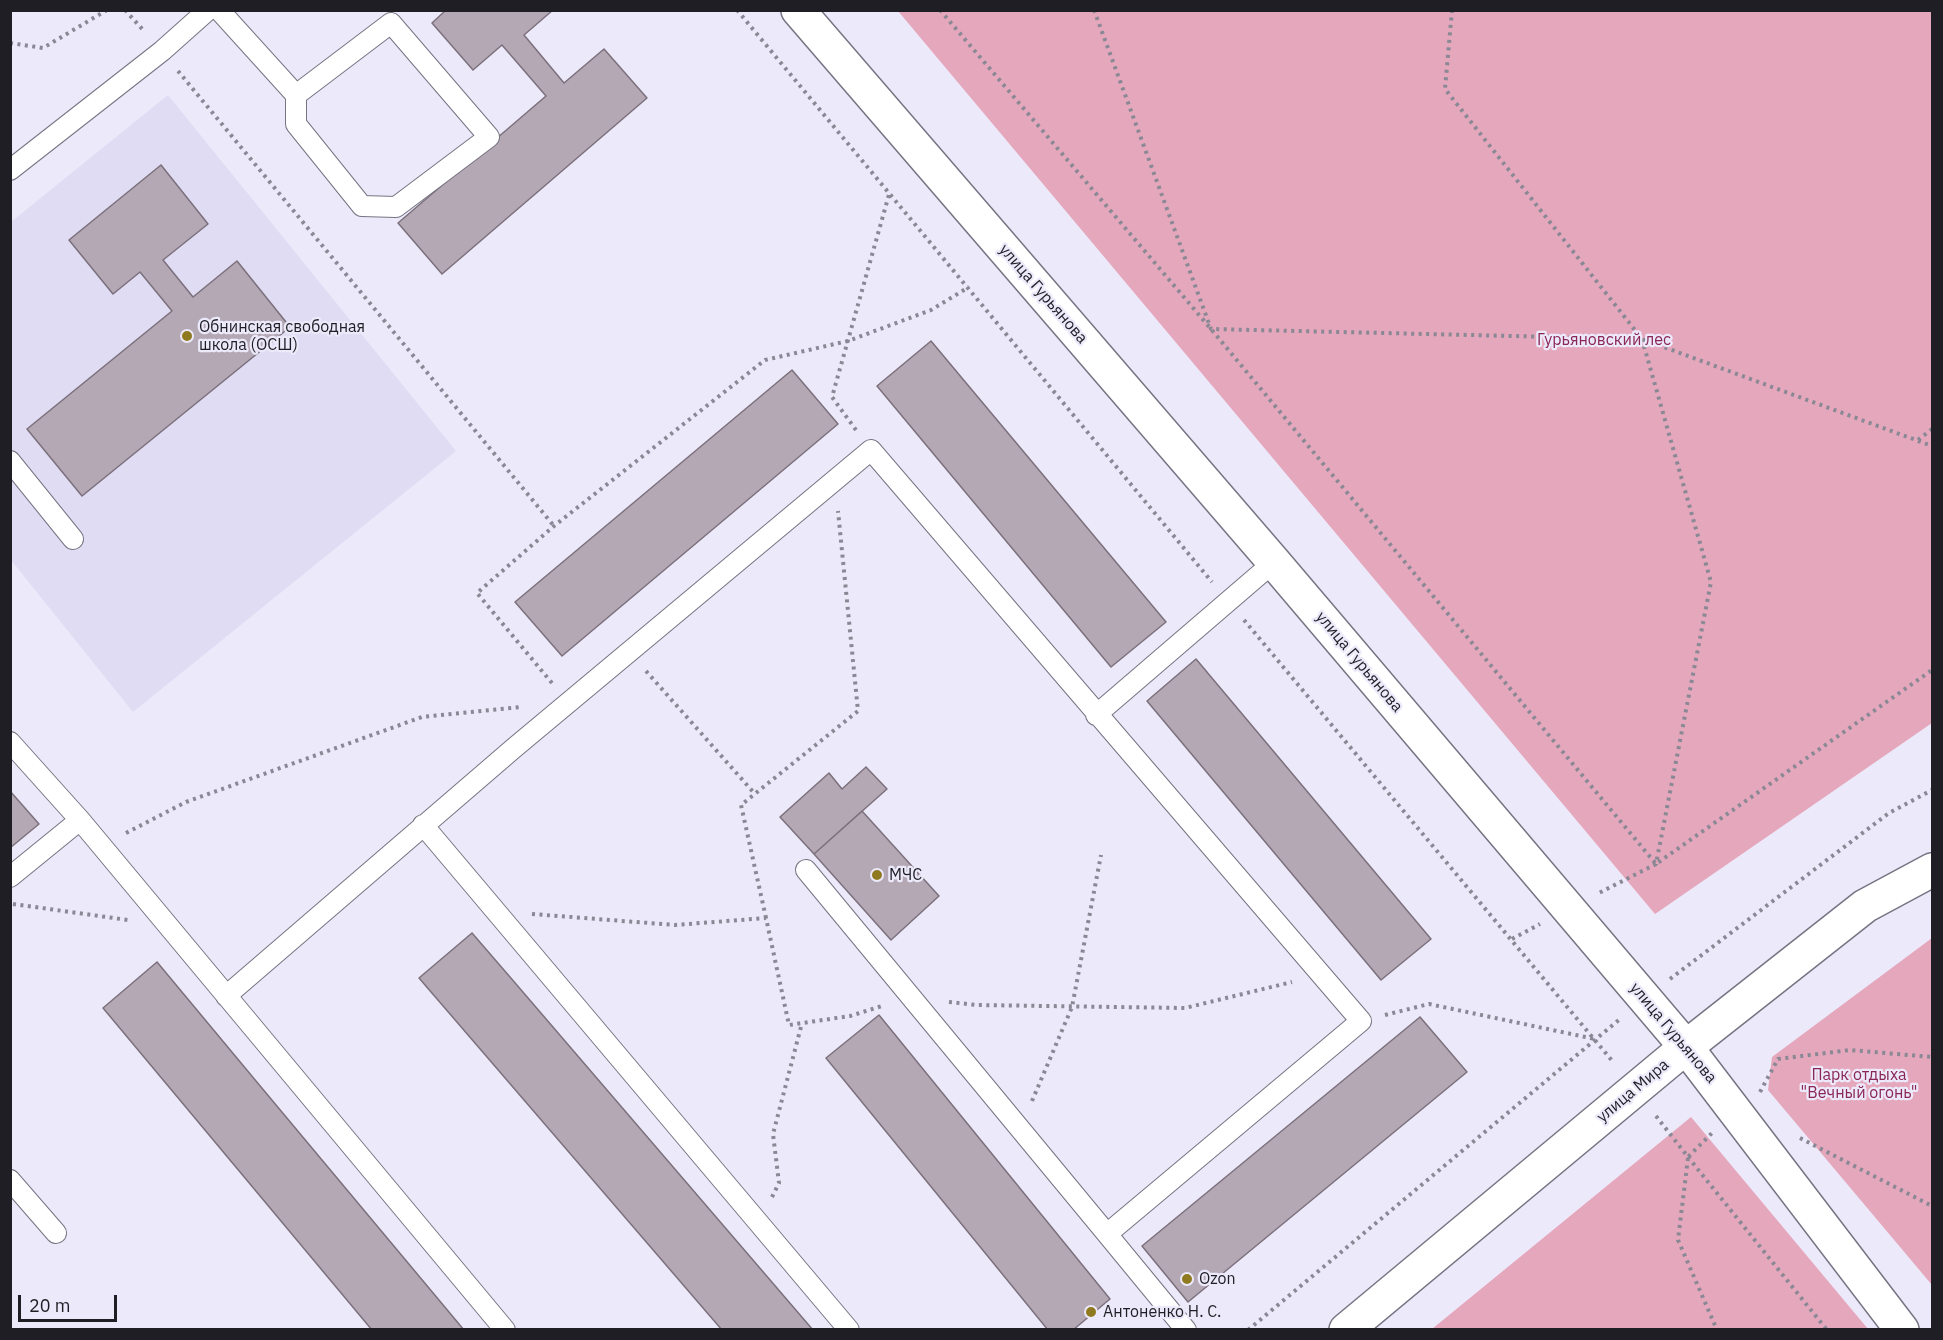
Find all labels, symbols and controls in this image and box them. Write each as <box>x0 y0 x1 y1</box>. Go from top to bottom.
street label: улица Гурьянова <box>995 240 1091 348</box>
place label: Обнинская свободная школа (ОСШ) <box>199 317 365 355</box>
marker: Обнинская свободная школа (ОСШ) <box>180 329 194 343</box>
park label: Гурьяновский лес <box>1537 330 1671 350</box>
street label: улица Гурьянова <box>1311 608 1407 716</box>
place label: МЧС <box>889 865 922 885</box>
marker: МЧС <box>870 868 884 882</box>
street label: улица Гурьянова <box>1625 979 1721 1087</box>
street label: улица Мира <box>1593 1055 1673 1127</box>
park label: Парк отдыха "Вечный огонь" <box>1801 1065 1917 1103</box>
place label: Ozon <box>1199 1269 1236 1289</box>
marker: Ozon <box>1180 1272 1194 1286</box>
scale bar <box>21 1283 120 1321</box>
text: 20 m <box>29 1294 71 1317</box>
place label: Антоненко Н. С. <box>1103 1302 1221 1322</box>
marker: Антоненко Н. С. <box>1084 1305 1098 1319</box>

